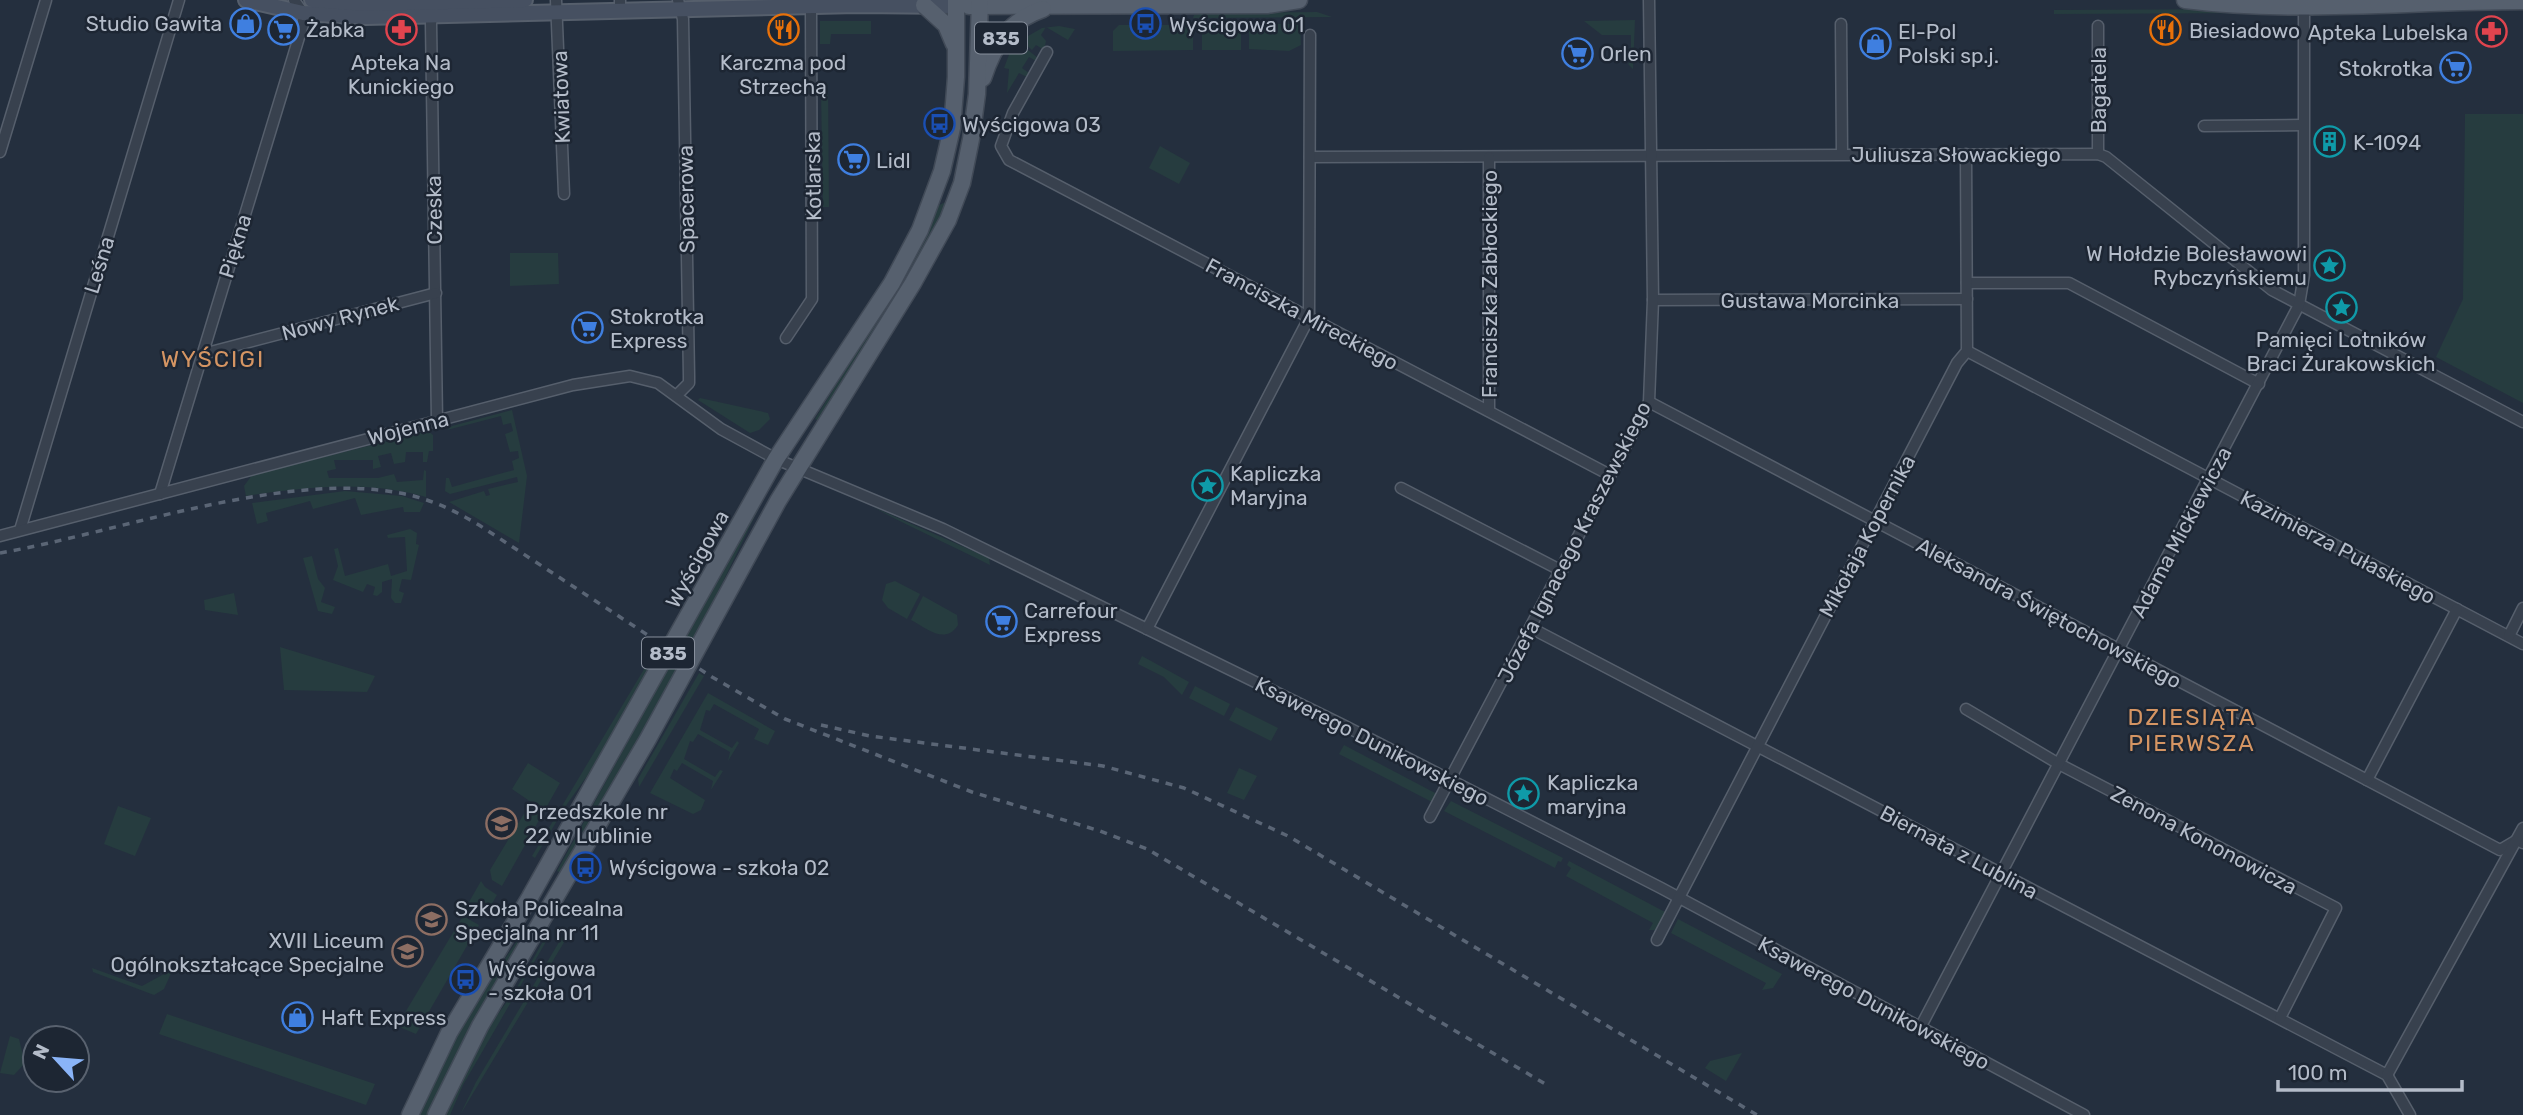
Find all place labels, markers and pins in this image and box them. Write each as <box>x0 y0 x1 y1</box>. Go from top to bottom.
shop icon: Studio Gawita <box>228 6 262 40</box>
bus stop icon: Wyścigowa 01 <box>1129 7 1163 41</box>
place label: Studio Gawita <box>86 11 222 36</box>
supermarket icon: Żabka <box>266 12 300 46</box>
place label: Wyścigowa 01 <box>1169 12 1304 37</box>
pharmacy icon: Apteka Na Kunickiego <box>384 13 418 47</box>
restaurant icon: Karczma pod Strzechą <box>766 13 800 47</box>
restaurant icon: Biesiadowo <box>2149 13 2183 47</box>
pharmacy icon: Apteka Lubelska <box>2474 15 2508 49</box>
place label: Żabka <box>306 17 365 42</box>
place label: Biesiadowo <box>2189 18 2300 43</box>
place label: El-Pol Polski sp.j. <box>1898 19 1999 68</box>
place label: Apteka Lubelska <box>2308 20 2468 45</box>
shop icon: El-Pol Polski sp.j. <box>1858 26 1892 60</box>
supermarket icon: Orlen <box>1560 36 1594 70</box>
place label: Orlen <box>1600 41 1652 66</box>
place label: Apteka Na Kunickiego <box>348 50 454 99</box>
place label: Karczma pod Strzechą <box>720 50 846 99</box>
supermarket icon: Stokrotka <box>2439 51 2473 85</box>
place label: Stokrotka <box>2339 56 2433 81</box>
bus stop icon: Wyścigowa 03 <box>922 107 956 141</box>
place label: Wyścigowa 03 <box>962 112 1101 137</box>
building icon: K-1094 <box>2313 125 2347 159</box>
place label: K-1094 <box>2353 130 2421 155</box>
supermarket icon: Lidl <box>836 143 870 177</box>
place label: Lidl <box>876 148 911 173</box>
place label: W Hołdzie Bolesławowi Rybczyńskiemu <box>2086 241 2307 290</box>
place icon: W Hołdzie Bolesławowi Rybczyńskiemu <box>2313 248 2347 282</box>
place icon: Pamięci Lotników Braci Żurakowskich <box>2324 290 2358 324</box>
place label: Stokrotka Express <box>610 304 704 353</box>
supermarket icon: Stokrotka Express <box>570 311 604 345</box>
place label: Pamięci Lotników Braci Żurakowskich <box>2246 327 2436 376</box>
place label: Kapliczka Maryjna <box>1230 461 1321 510</box>
place icon: Kapliczka Maryjna <box>1190 468 1224 502</box>
place label: Carrefour Express <box>1024 598 1118 647</box>
supermarket icon: Carrefour Express <box>984 605 1018 639</box>
place label: Kapliczka maryjna <box>1547 770 1638 819</box>
place icon: Kapliczka maryjna <box>1507 777 1541 811</box>
place label: Przedszkole nr 22 w Lublinie <box>525 799 668 848</box>
school or university icon: Przedszkole nr 22 w Lublinie <box>485 806 519 840</box>
bus stop icon: Wyścigowa - szkoła 02 <box>569 850 603 884</box>
place label: Wyścigowa - szkoła 02 <box>609 855 829 880</box>
place label: Szkoła Policealna Specjalna nr 11 <box>455 896 624 945</box>
school or university icon: Szkoła Policealna Specjalna nr 11 <box>415 903 449 937</box>
place label: XVII Liceum Ogólnokształcące Specjalne <box>111 928 384 977</box>
school or university icon: XVII Liceum Ogólnokształcące Specjalne <box>390 935 424 969</box>
place label: Wyścigowa - szkoła 01 <box>488 956 596 1005</box>
bus stop icon: Wyścigowa - szkoła 01 <box>448 963 482 997</box>
shop icon: Haft Express <box>281 1000 315 1034</box>
place label: Haft Express <box>321 1005 446 1030</box>

